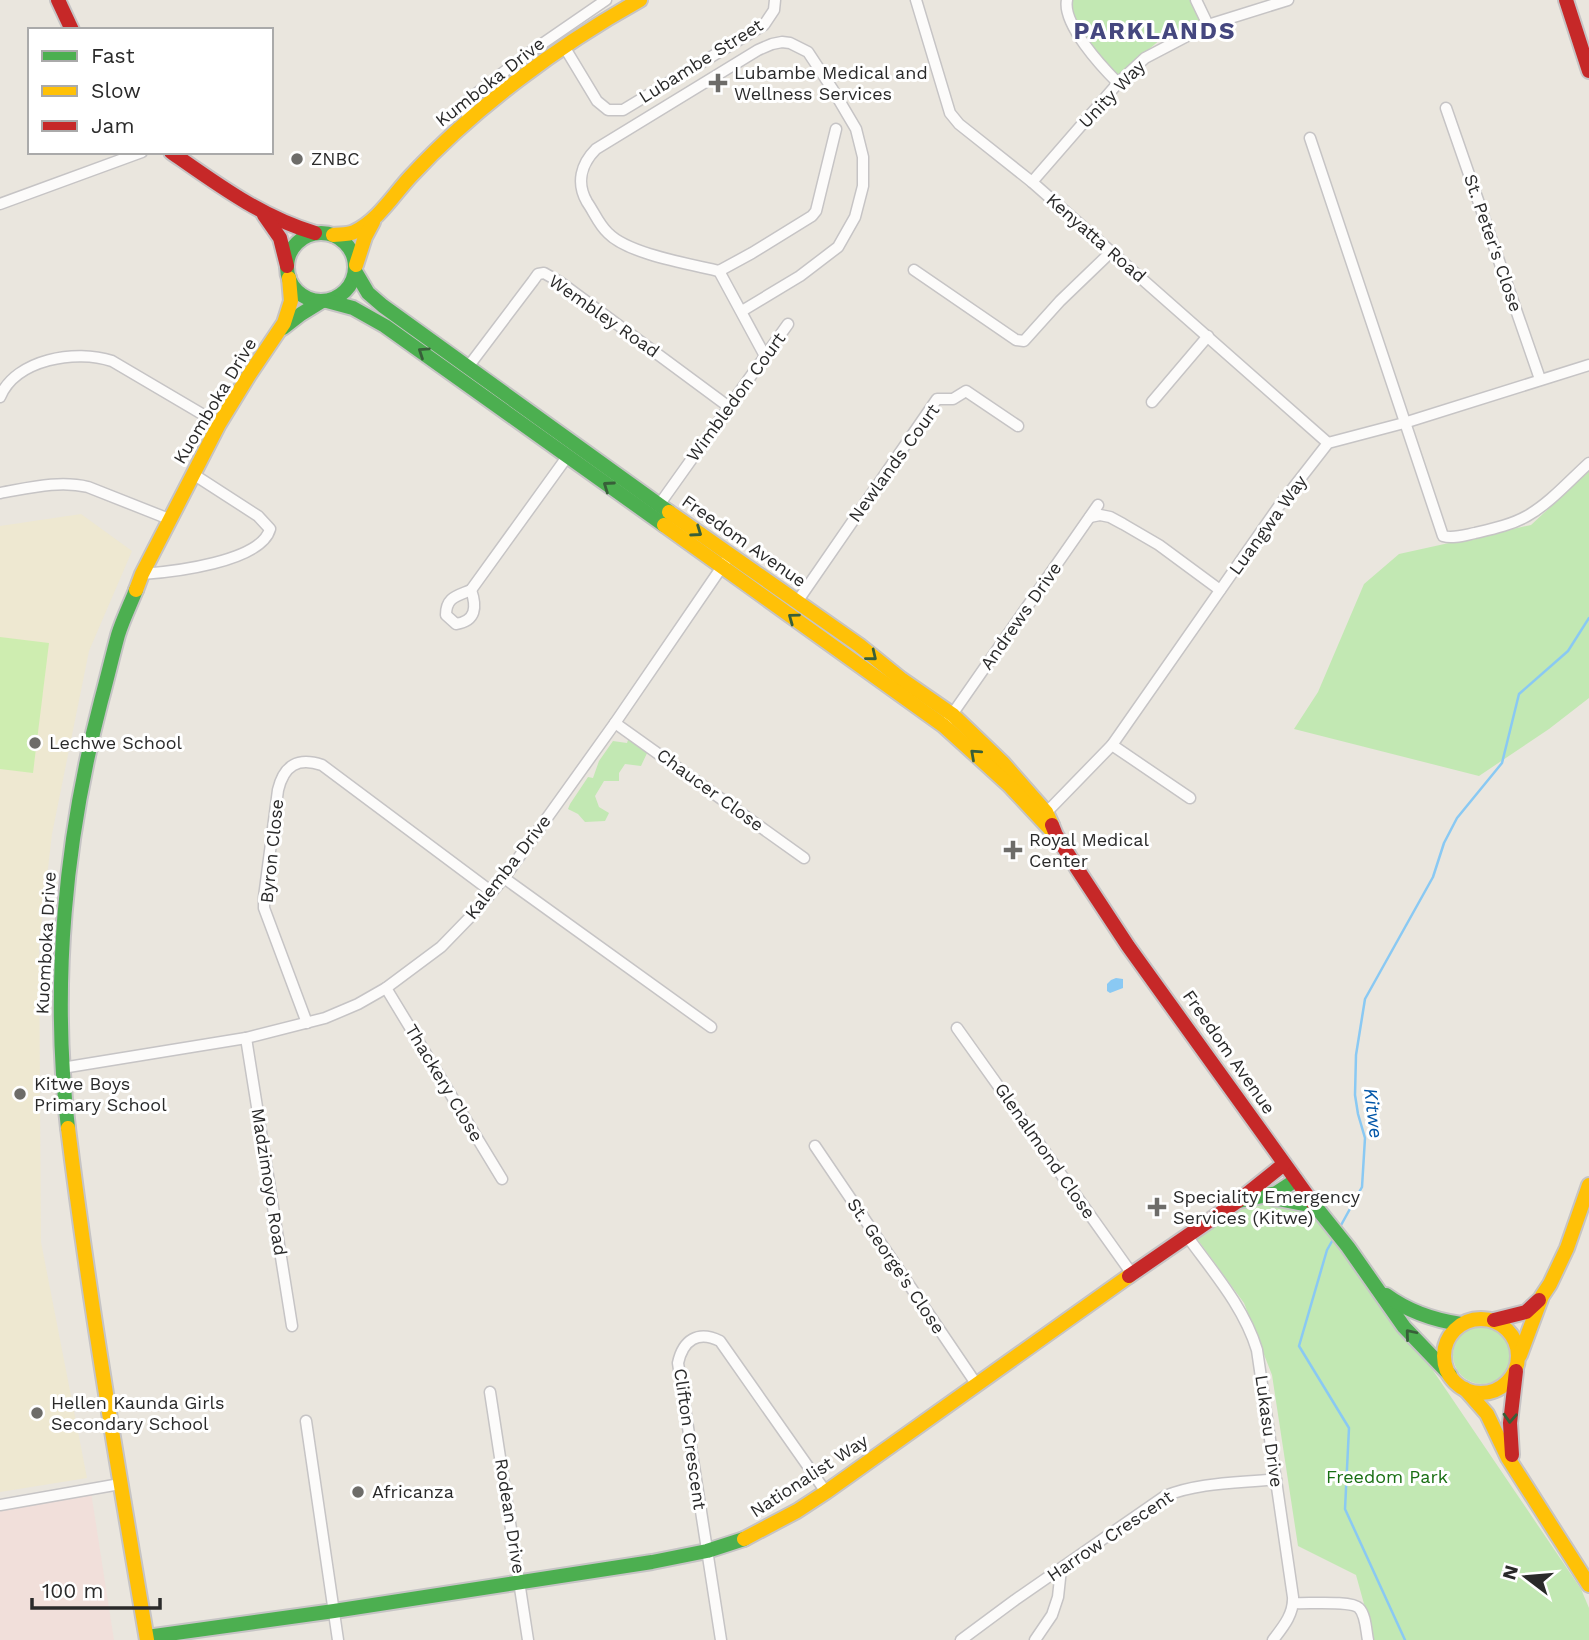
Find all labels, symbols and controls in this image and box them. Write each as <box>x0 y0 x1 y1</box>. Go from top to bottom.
street label: Lubambe Street <box>635 14 767 107</box>
district label: PARKLANDS <box>1074 17 1236 45</box>
legend <box>28 28 273 154</box>
street label: Kumboka Drive <box>431 33 548 131</box>
text: Fast <box>91 43 135 68</box>
street label: Unity Way <box>1074 55 1150 132</box>
place label: Lubambe Medical and Wellness Services <box>734 62 928 104</box>
marker: Lubambe Medical and Wellness Services <box>708 73 728 93</box>
text: Slow <box>91 78 141 103</box>
text: Jam <box>91 113 134 138</box>
place label: ZNBC <box>311 148 360 169</box>
marker: ZNBC <box>289 151 305 167</box>
street label: St. Peter's Close <box>1460 171 1527 314</box>
street label: Kenyatta Road <box>1042 189 1150 287</box>
street label: Wembley Road <box>545 270 664 361</box>
street label: Wimbledon Court <box>682 328 790 465</box>
street label: Kuomboka Drive <box>169 334 260 468</box>
one-way arrow <box>418 348 431 360</box>
street label: Newlands Court <box>844 399 944 526</box>
street label: Luangwa Way <box>1224 470 1311 579</box>
one-way arrow <box>603 481 616 494</box>
street label: Freedom Avenue <box>678 490 810 591</box>
one-way arrow <box>689 524 702 536</box>
street label: Andrews Drive <box>976 558 1066 674</box>
one-way arrow <box>788 614 801 626</box>
one-way arrow <box>865 647 877 660</box>
place label: Lechwe School <box>49 732 183 753</box>
marker: Lechwe School <box>27 735 43 751</box>
street label: Chaucer Close <box>653 744 768 835</box>
one-way arrow <box>970 750 983 762</box>
street label: Byron Close <box>256 798 287 904</box>
street label: Kalemba Drive <box>460 810 555 923</box>
place label: Royal Medical Center <box>1029 829 1149 871</box>
marker: Royal Medical Center <box>1003 840 1023 860</box>
street label: Kuomboka Drive <box>31 871 60 1015</box>
street label: Freedom Avenue <box>1179 986 1280 1118</box>
street label: Thackery Close <box>401 1020 488 1145</box>
place label: Kitwe Boys Primary School <box>34 1073 167 1115</box>
street label: Glenalmond Close <box>991 1079 1100 1223</box>
marker: Kitwe Boys Primary School <box>12 1086 28 1102</box>
water label: Kitwe <box>1359 1086 1388 1140</box>
street label: Madzimoyo Road <box>247 1107 292 1257</box>
place label: Speciality Emergency Services (Kitwe) <box>1173 1186 1361 1228</box>
street label: St. George's Close <box>843 1194 950 1337</box>
marker: Speciality Emergency Services (Kitwe) <box>1147 1197 1167 1217</box>
one-way arrow <box>1406 1329 1418 1342</box>
street label: Clifton Crescent <box>670 1367 711 1512</box>
street label: Lukasu Drive <box>1251 1373 1288 1489</box>
place label: Hellen Kaunda Girls Secondary School <box>51 1392 224 1434</box>
marker: Hellen Kaunda Girls Secondary School <box>29 1405 45 1421</box>
one-way arrow <box>1502 1412 1517 1423</box>
street label: Nationalist Way <box>746 1429 872 1521</box>
street label: Rodean Drive <box>491 1457 530 1575</box>
park label: Freedom Park <box>1326 1466 1448 1487</box>
place label: Africanza <box>372 1481 454 1502</box>
marker: Africanza <box>350 1484 366 1500</box>
street label: Harrow Crescent <box>1043 1485 1177 1585</box>
north arrow <box>1491 1542 1561 1612</box>
text: N <box>1497 1563 1523 1582</box>
scale bar <box>32 1566 159 1610</box>
text: 100 m <box>42 1578 104 1603</box>

